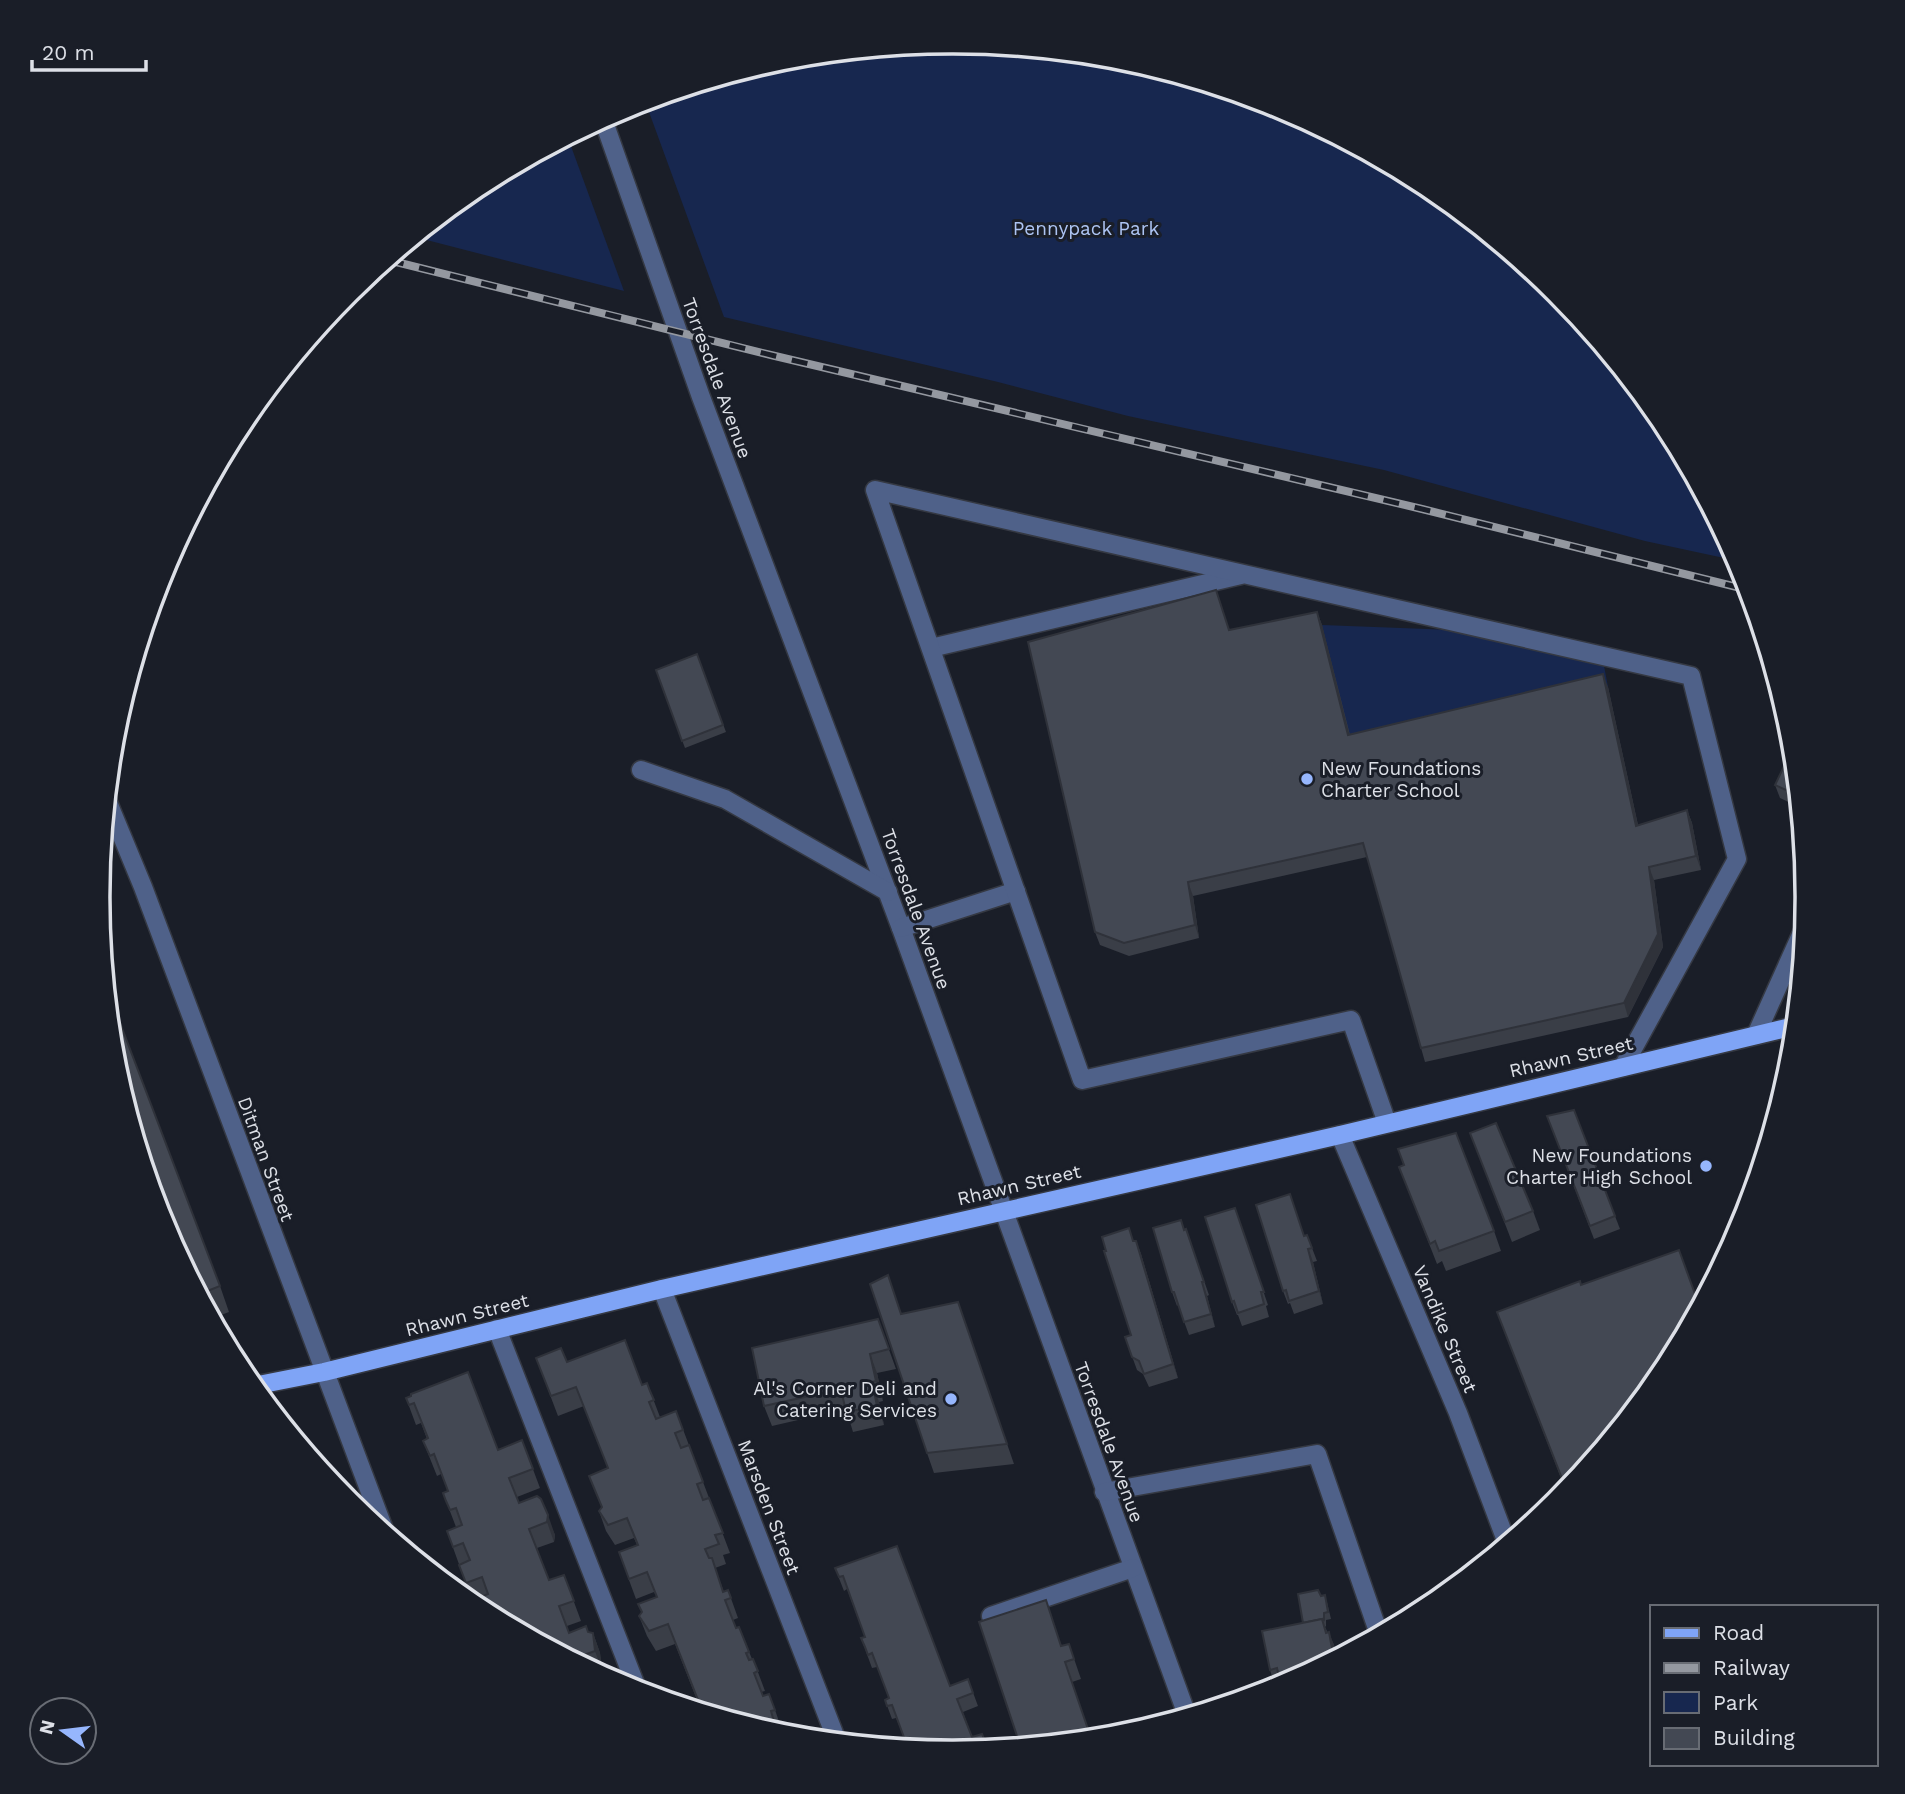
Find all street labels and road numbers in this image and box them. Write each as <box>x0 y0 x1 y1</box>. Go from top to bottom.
street label: Torresdale Avenue <box>677 295 757 461</box>
street label: Torresdale Avenue <box>876 826 956 992</box>
street label: Rhawn Street <box>1507 1032 1635 1082</box>
street label: Ditman Street <box>233 1094 299 1224</box>
street label: Rhawn Street <box>955 1160 1083 1210</box>
street label: Vandike Street <box>1408 1262 1482 1396</box>
street label: Rhawn Street <box>403 1289 531 1341</box>
street label: Torresdale Avenue <box>1069 1359 1149 1525</box>
street label: Marsden Street <box>733 1436 805 1578</box>

